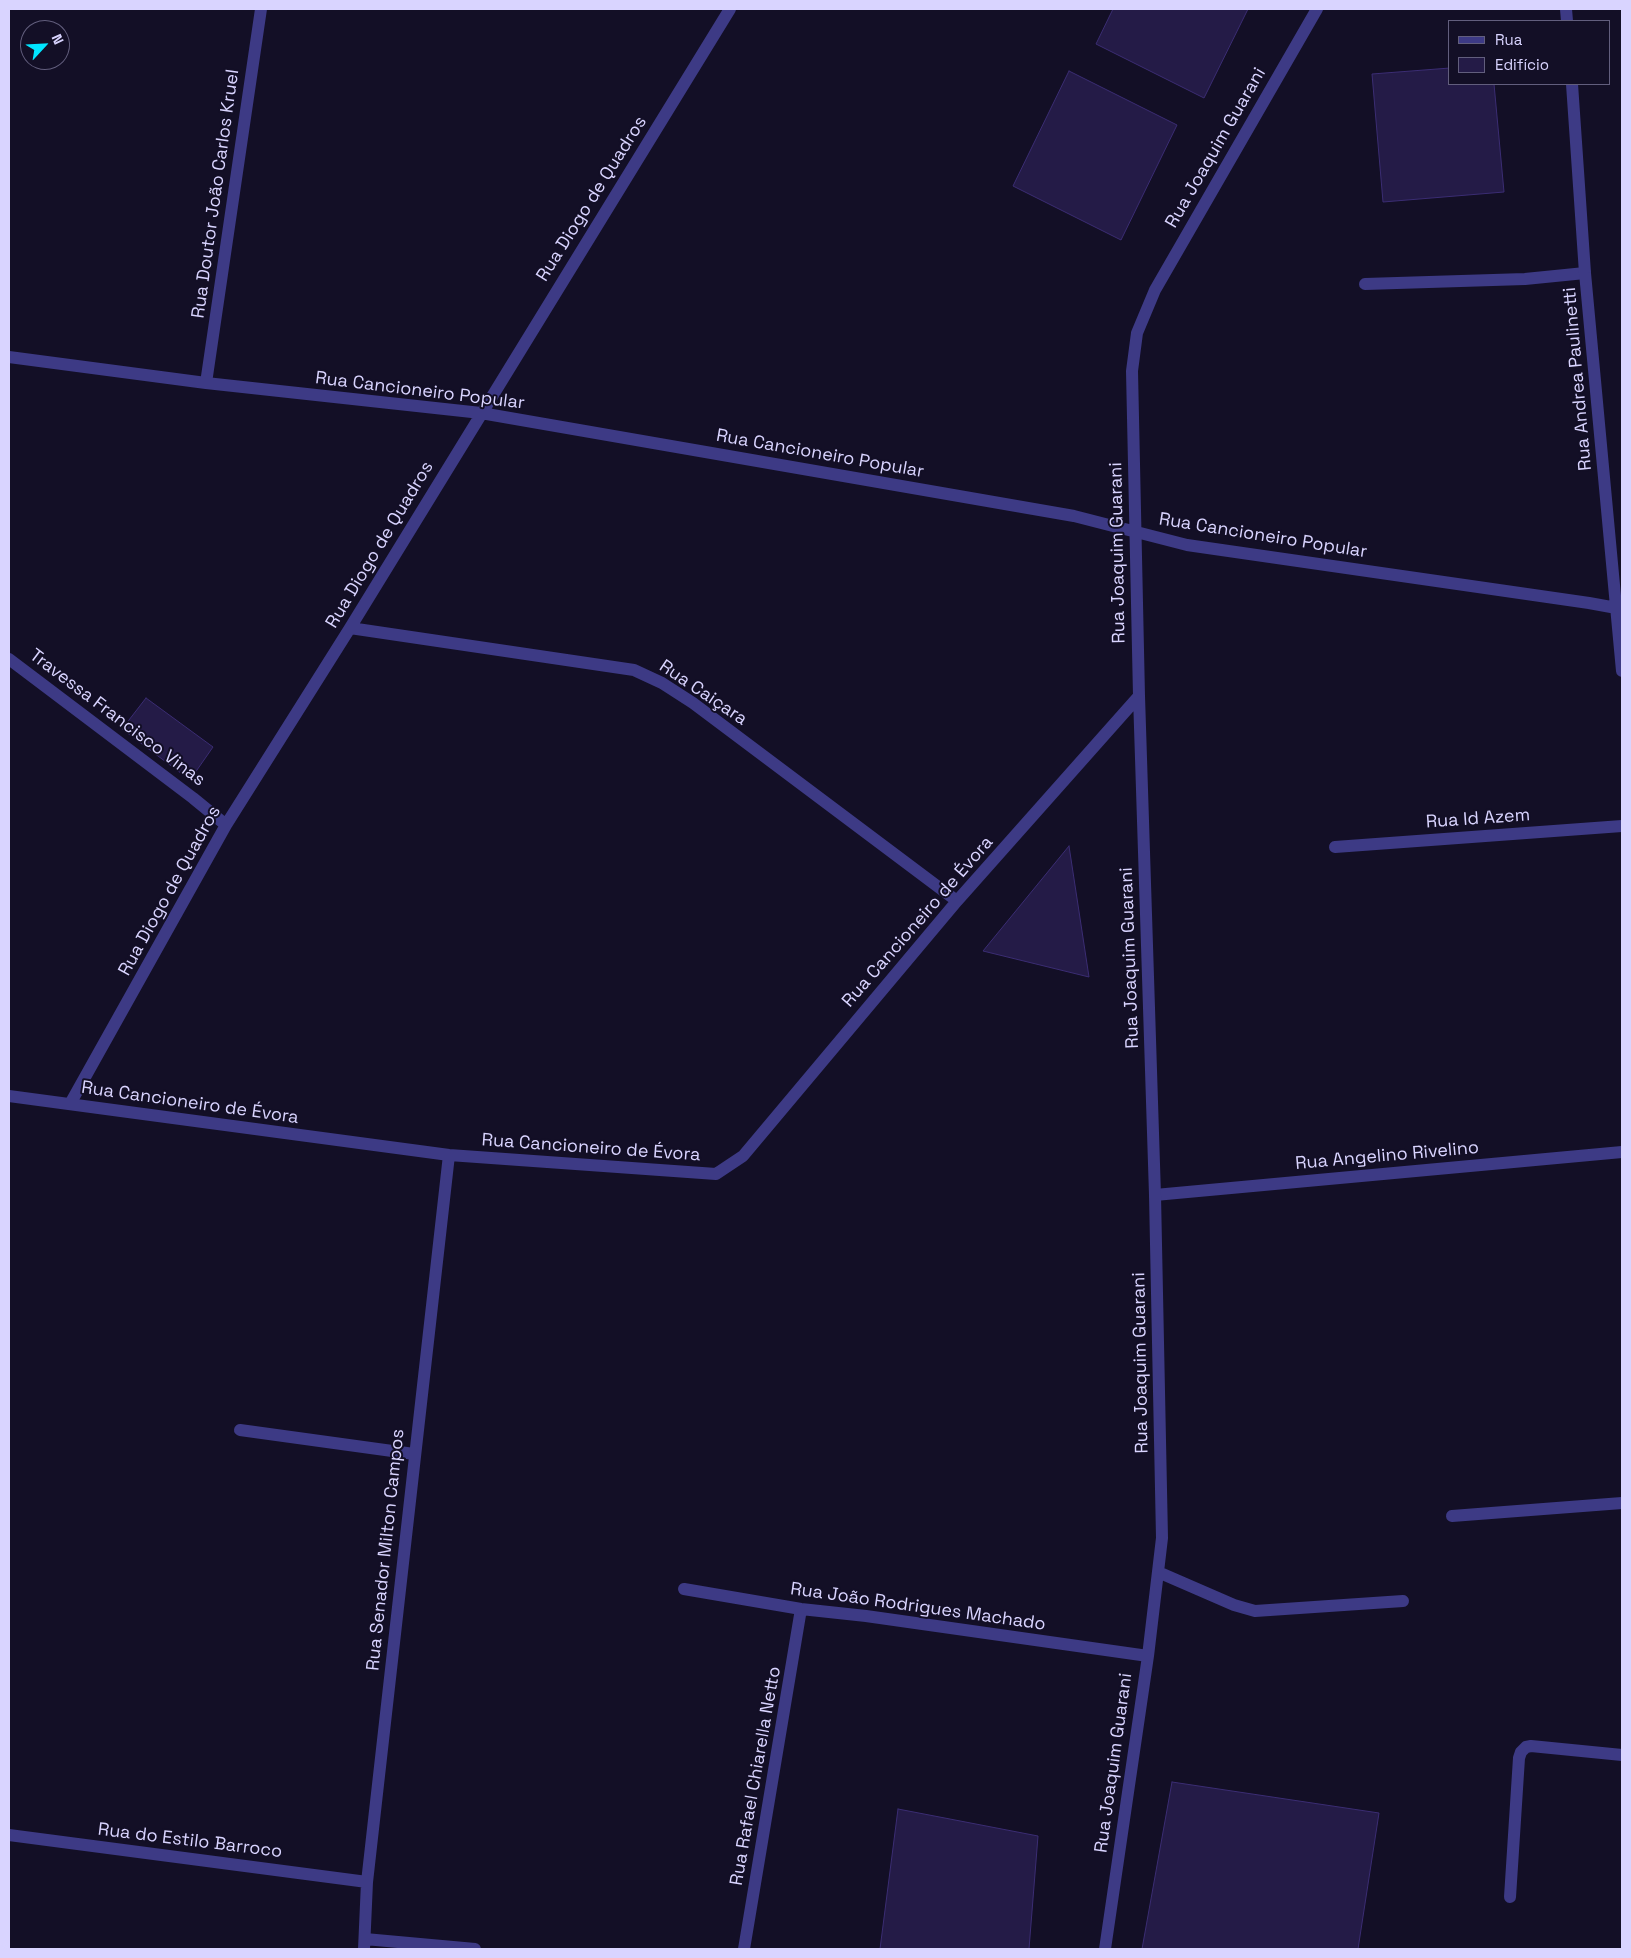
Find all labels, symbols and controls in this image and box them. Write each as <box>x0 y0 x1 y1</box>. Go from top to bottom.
north arrow <box>20 20 70 70</box>
legend <box>1448 20 1611 85</box>
text: Rua <box>1495 30 1522 49</box>
text: N <box>48 31 68 47</box>
text: Edifício <box>1495 55 1549 74</box>
street label: Rua Joaquim Guarani <box>1161 64 1271 232</box>
street label: Rua Doutor João Carlos Kruel <box>188 68 244 320</box>
street label: Rua Diogo de Quadros <box>532 112 652 286</box>
street label: Rua Andrea Paulinetti <box>1559 286 1597 472</box>
street label: Rua Cancioneiro Popular <box>314 367 526 415</box>
street label: Rua Cancioneiro Popular <box>714 425 926 483</box>
street label: Rua Diogo de Quadros <box>322 458 438 632</box>
street label: Rua Joaquim Guarani <box>1106 462 1130 644</box>
street label: Rua Cancioneiro Popular <box>1157 509 1369 563</box>
street label: Travessa Francisco Vinas <box>25 645 209 791</box>
street label: Rua Caiçara <box>655 656 751 730</box>
street label: Rua Diogo de Quadros <box>114 802 226 980</box>
street label: Rua Id Azem <box>1425 805 1531 833</box>
street label: Rua Cancioneiro de Évora <box>838 832 998 1012</box>
street label: Rua Joaquim Guarani <box>1116 867 1144 1049</box>
street label: Rua Cancioneiro de Évora <box>80 1077 300 1129</box>
street label: Rua Cancioneiro de Évora <box>481 1130 701 1166</box>
street label: Rua Angelino Rivelino <box>1294 1137 1480 1175</box>
street label: Rua Joaquim Guarani <box>1129 1272 1153 1454</box>
street label: Rua Senador Milton Campos <box>363 1428 409 1672</box>
street label: Rua João Rodrigues Machado <box>789 1578 1047 1636</box>
street label: Rua Rafael Chiarella Netto <box>726 1665 786 1887</box>
street label: Rua Joaquim Guarani <box>1091 1672 1137 1854</box>
street label: Rua do Estilo Barroco <box>97 1819 283 1863</box>

